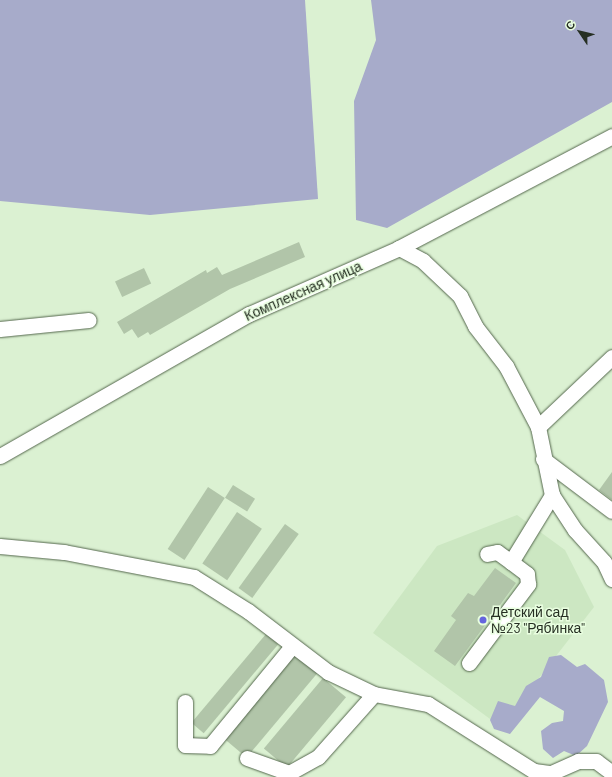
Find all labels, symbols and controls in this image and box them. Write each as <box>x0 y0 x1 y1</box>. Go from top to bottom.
north arrow <box>560 12 600 52</box>
text: С <box>562 18 577 32</box>
street label: Комплексная улица <box>242 258 364 324</box>
place label: Детский сад №23 "Рябинка" <box>491 604 585 636</box>
marker: Детский сад №23 "Рябинка" <box>478 615 488 625</box>

